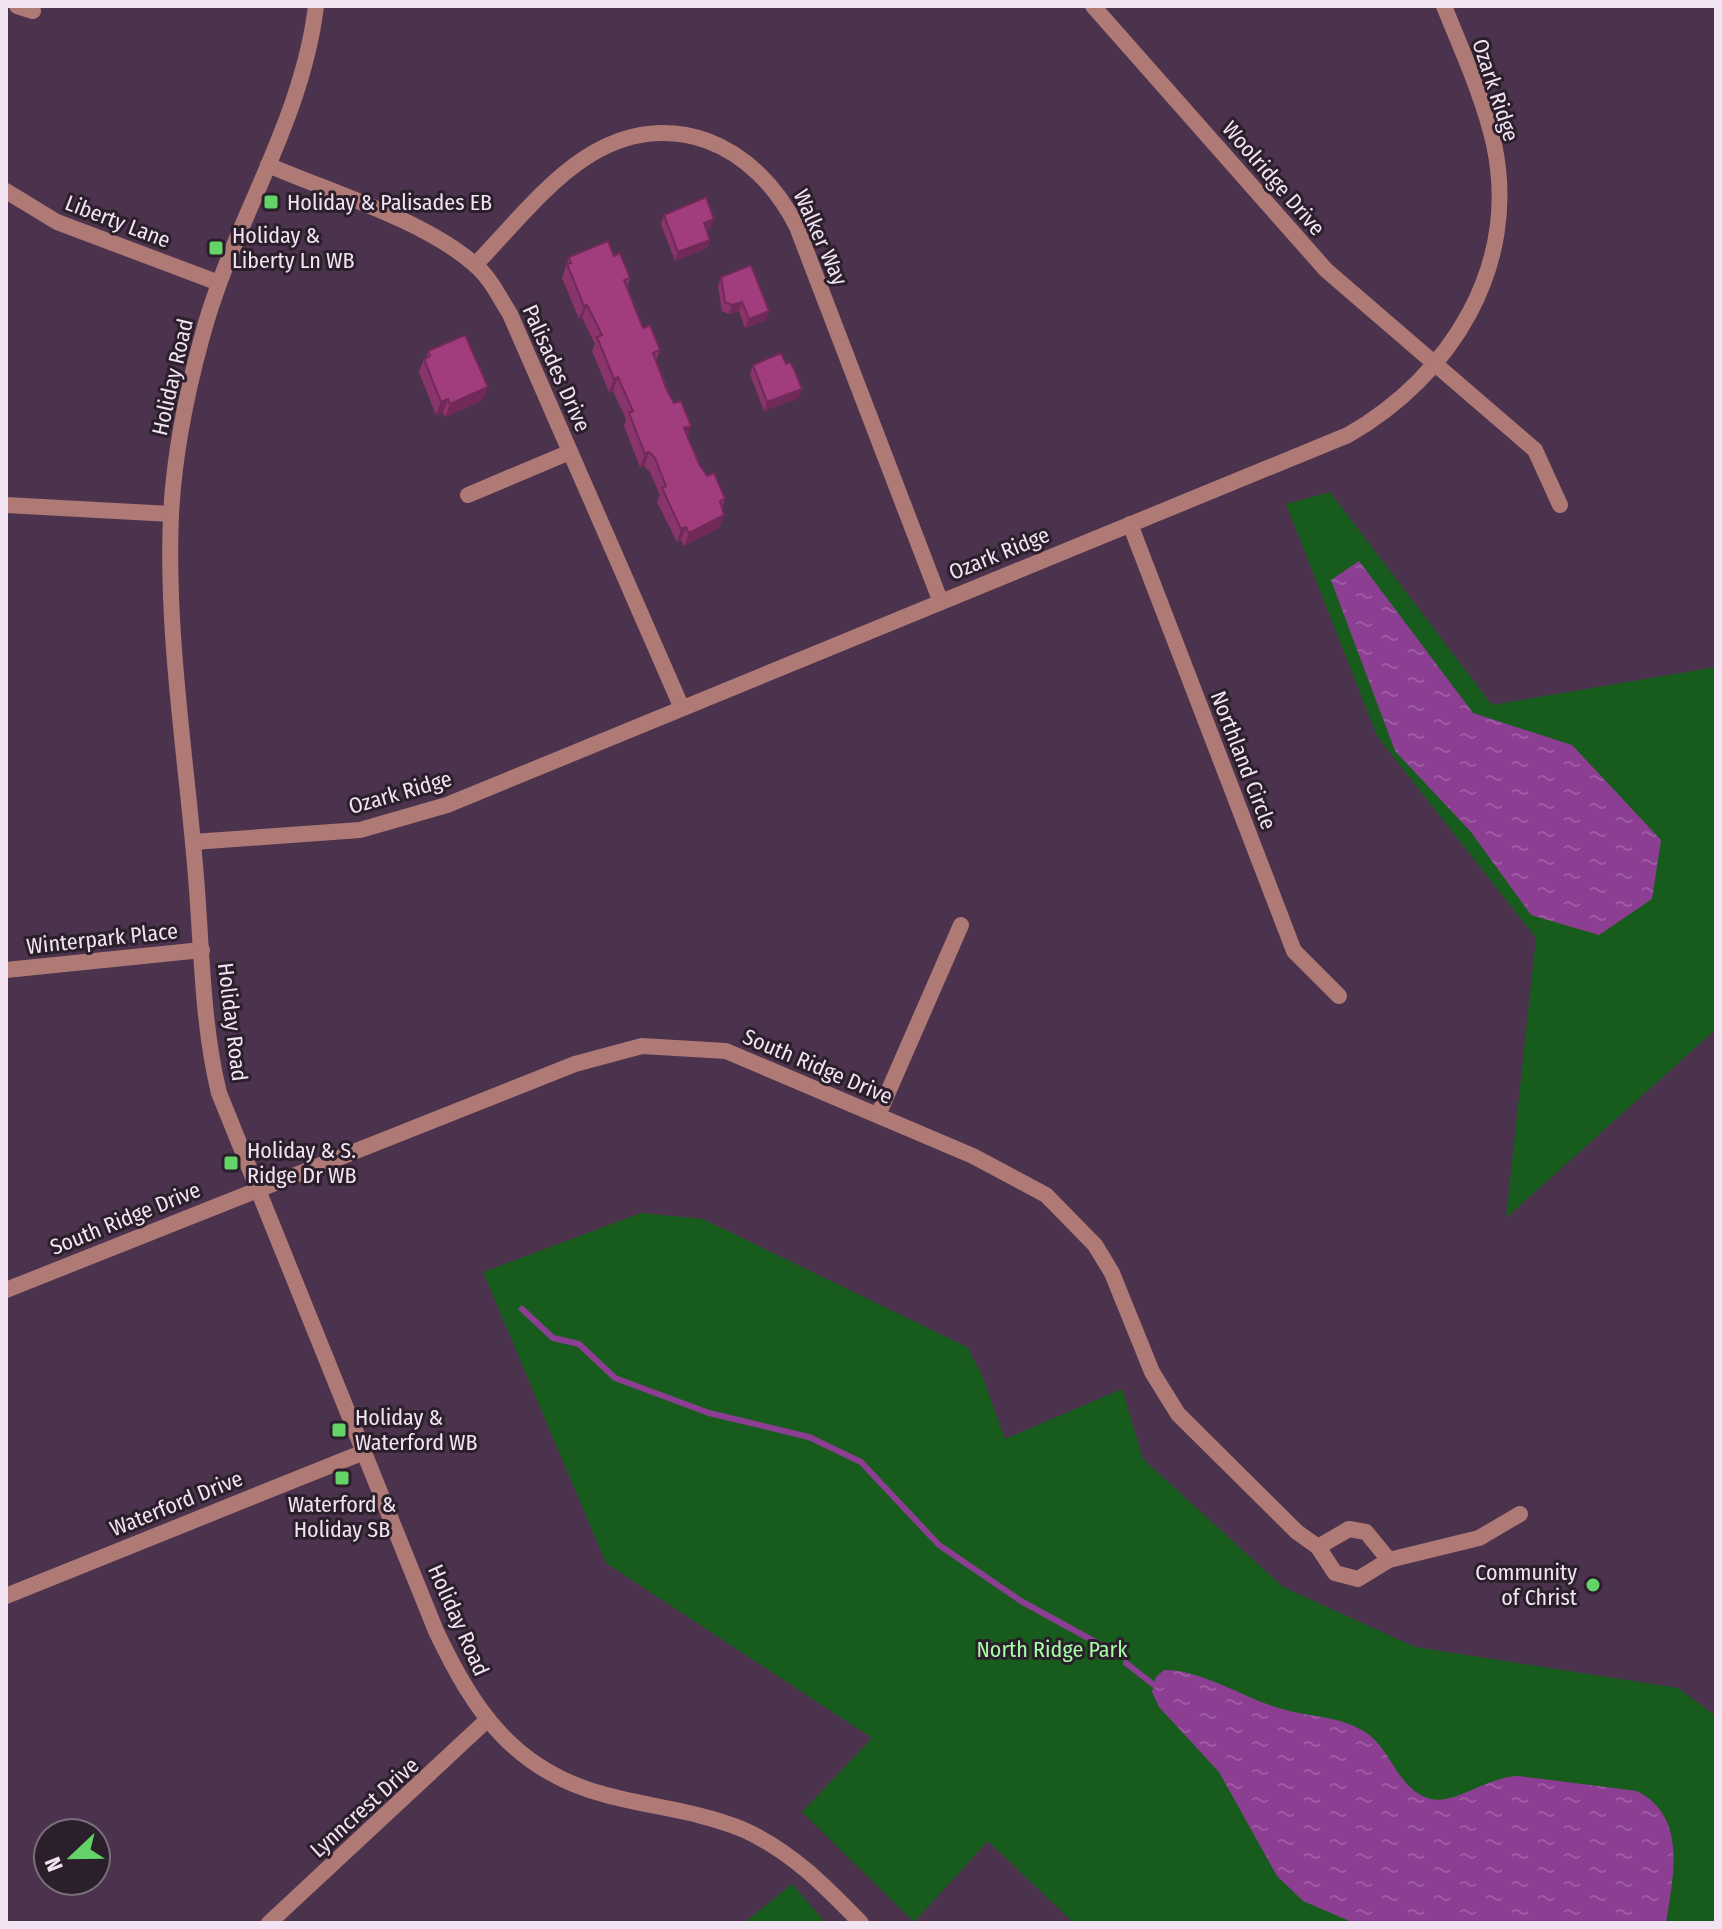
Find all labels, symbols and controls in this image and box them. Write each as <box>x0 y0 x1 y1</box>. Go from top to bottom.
street label: Ozark Ridge <box>1466 36 1525 145</box>
street label: Woolridge Drive <box>1217 116 1331 241</box>
street label: Walker Way <box>787 185 854 289</box>
street label: Liberty Lane <box>61 189 174 254</box>
place label: Holiday & Palisades EB <box>287 189 492 216</box>
marker: Holiday & Palisades EB <box>262 193 280 211</box>
place label: Holiday & Liberty Ln WB <box>232 222 354 274</box>
marker: Holiday & Liberty Ln WB <box>207 239 225 257</box>
street label: Palisades Drive <box>517 301 597 436</box>
street label: Holiday Road <box>146 316 199 438</box>
street label: Ozark Ridge <box>945 521 1053 586</box>
street label: Northland Circle <box>1205 687 1282 833</box>
street label: Ozark Ridge <box>345 765 455 820</box>
street label: Winterpark Place <box>25 917 179 960</box>
street label: Holiday Road <box>212 961 253 1083</box>
street label: South Ridge Drive <box>739 1023 897 1110</box>
place label: Holiday & S. Ridge Dr WB <box>247 1137 357 1189</box>
marker: Holiday & S. Ridge Dr WB <box>222 1154 240 1172</box>
street label: South Ridge Drive <box>46 1176 204 1261</box>
place label: Holiday & Waterford WB <box>355 1404 478 1456</box>
marker: Holiday & Waterford WB <box>330 1421 348 1439</box>
street label: Waterford Drive <box>106 1465 246 1542</box>
marker: Waterford & Holiday SB <box>333 1469 351 1487</box>
place label: Waterford & Holiday SB <box>288 1491 396 1543</box>
place label: Community of Christ <box>1475 1559 1578 1611</box>
street label: Holiday Road <box>422 1560 495 1680</box>
marker: Community of Christ <box>1584 1576 1602 1594</box>
park label: North Ridge Park <box>977 1636 1128 1663</box>
street label: Lynncrest Drive <box>304 1752 424 1863</box>
north arrow <box>32 1817 112 1897</box>
text: N <box>39 1853 69 1875</box>

